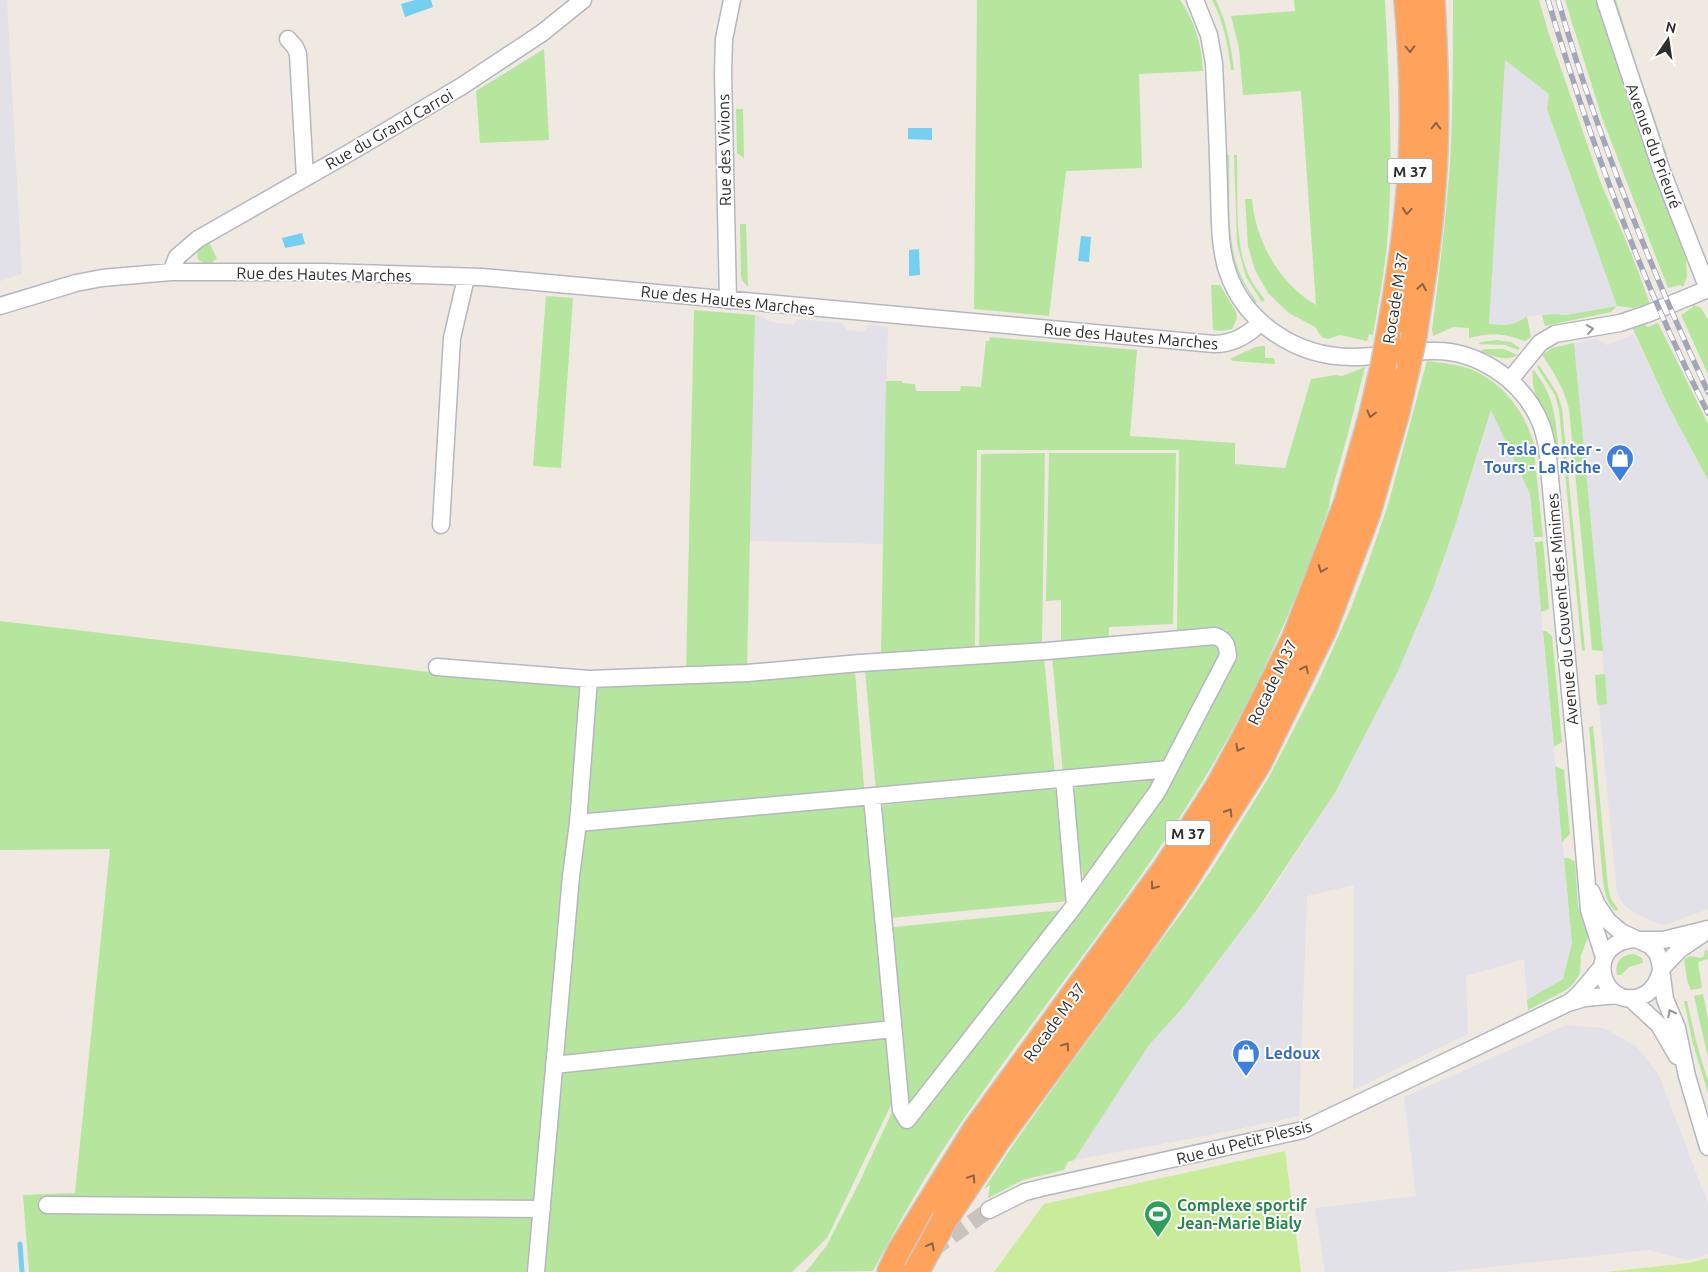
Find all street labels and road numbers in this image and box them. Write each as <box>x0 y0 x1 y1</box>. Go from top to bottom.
street label: Avenue du Prieuré <box>1623 81 1685 211</box>
street label: Rue du Grand Carroi <box>322 85 456 173</box>
street label: Rue des Vivions <box>714 94 734 206</box>
road number: M 37 <box>1388 158 1432 184</box>
street label: Rocade M 37 <box>1379 251 1411 345</box>
street label: Rue des Hautes Marches <box>236 263 412 285</box>
street label: Rue des Hautes Marches <box>640 282 816 318</box>
street label: Rue des Hautes Marches <box>1043 319 1219 353</box>
street label: Avenue du Couvent des Minimes <box>1543 492 1581 726</box>
street label: Rocade M 37 <box>1244 637 1300 727</box>
road number: M 37 <box>1166 820 1210 846</box>
street label: Rocade M 37 <box>1020 979 1088 1065</box>
street label: Rue du Petit Plessis <box>1174 1116 1314 1168</box>

